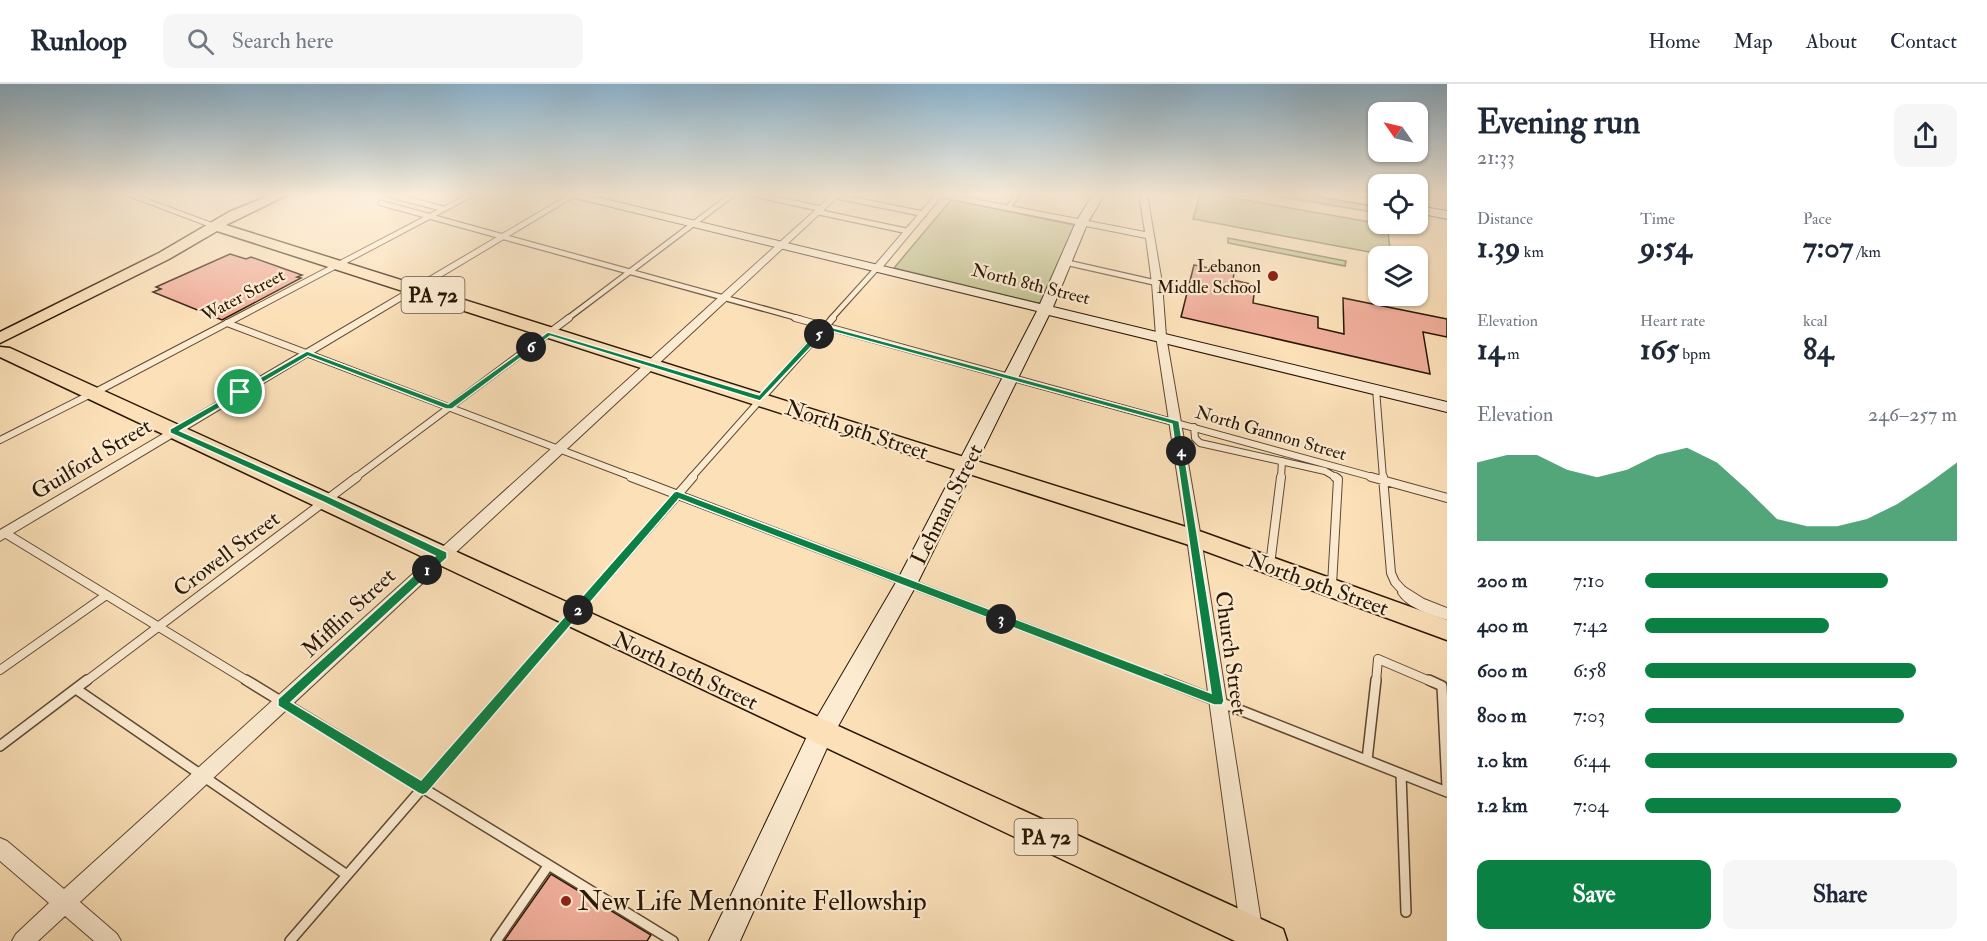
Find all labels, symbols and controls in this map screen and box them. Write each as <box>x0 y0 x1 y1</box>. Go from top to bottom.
search box <box>163 14 583 68</box>
text: Runloop <box>30 24 127 59</box>
icon: search <box>184 25 217 58</box>
text: Search here <box>232 27 334 55</box>
text: Home <box>1648 28 1700 55</box>
text: Map <box>1733 28 1773 55</box>
text: About <box>1806 28 1857 55</box>
text: Contact <box>1890 28 1957 55</box>
north arrow <box>1368 102 1428 162</box>
map controls <box>1368 102 1428 306</box>
text: Evening run <box>1477 102 1640 143</box>
button: share <box>1894 104 1957 167</box>
text: 21:33 <box>1477 145 1515 170</box>
button: locate <box>1368 174 1428 234</box>
text: Distance <box>1477 209 1533 229</box>
text: Time <box>1640 209 1675 229</box>
text: Pace <box>1803 209 1832 229</box>
text: 1.39 <box>1477 229 1520 266</box>
text: 9:54 <box>1640 229 1691 266</box>
text: 7:07 <box>1803 229 1853 266</box>
text: km <box>1520 242 1544 262</box>
text: /km <box>1853 242 1881 262</box>
button: layers <box>1368 246 1428 306</box>
place label: Lebanon Middle School <box>1157 255 1261 299</box>
street label: North 8th Street <box>969 259 1093 310</box>
street label: Water Street <box>197 264 289 328</box>
marker: Lebanon Middle School <box>1266 269 1280 283</box>
road number: PA 72 <box>402 277 464 313</box>
text: Elevation <box>1477 311 1538 331</box>
text: Heart rate <box>1640 311 1705 331</box>
text: kcal <box>1803 311 1828 331</box>
pin: 5 <box>804 319 834 349</box>
text: 5 <box>815 324 823 344</box>
text: 14 <box>1477 331 1504 368</box>
text: 165 <box>1640 331 1679 368</box>
text: 84 <box>1803 331 1833 368</box>
pin: 6 <box>516 332 546 362</box>
text: 6 <box>527 337 535 357</box>
text: m <box>1504 344 1520 364</box>
text: bpm <box>1679 344 1711 364</box>
pin <box>214 366 265 417</box>
icon: arrive <box>223 375 256 408</box>
street label: North 9th Street <box>782 394 932 466</box>
street label: North Gannon Street <box>1193 401 1349 466</box>
text: Elevation <box>1477 402 1553 427</box>
text: 246–257 m <box>1868 402 1957 427</box>
street label: Guilford Street <box>26 412 157 506</box>
pin: 4 <box>1166 436 1196 466</box>
street label: Lehman Street <box>904 439 989 570</box>
text: 4 <box>1177 441 1185 461</box>
street label: Crowell Street <box>168 505 285 603</box>
street label: North 9th Street <box>1243 545 1392 623</box>
pin: 1 <box>412 555 442 585</box>
text: 1 <box>424 560 430 580</box>
street label: Mifflin Street <box>296 562 402 663</box>
text: 200 m <box>1477 568 1527 593</box>
text: 7:10 <box>1573 568 1604 593</box>
street label: Church Street <box>1208 589 1254 717</box>
pin: 2 <box>563 595 593 625</box>
text: 2 <box>574 600 582 620</box>
pin: 3 <box>986 604 1016 634</box>
text: 3 <box>998 609 1004 629</box>
text: 400 m <box>1477 613 1528 638</box>
text: 7:42 <box>1573 613 1608 638</box>
street label: North 10th Street <box>609 625 762 717</box>
text: 600 m <box>1477 658 1527 683</box>
text: 6:58 <box>1573 658 1606 683</box>
text: 800 m <box>1477 703 1527 728</box>
text: 7:03 <box>1573 703 1605 728</box>
text: 1.0 km <box>1477 748 1528 773</box>
text: 6:44 <box>1573 748 1610 773</box>
text: 1.2 km <box>1477 793 1527 818</box>
text: 7:04 <box>1573 793 1608 818</box>
road number: PA 72 <box>1014 819 1078 855</box>
button: Save <box>1477 860 1711 929</box>
button: Share <box>1723 860 1957 929</box>
place label: New Life Mennonite Fellowship <box>578 885 927 919</box>
marker: New Life Mennonite Fellowship <box>559 894 573 908</box>

